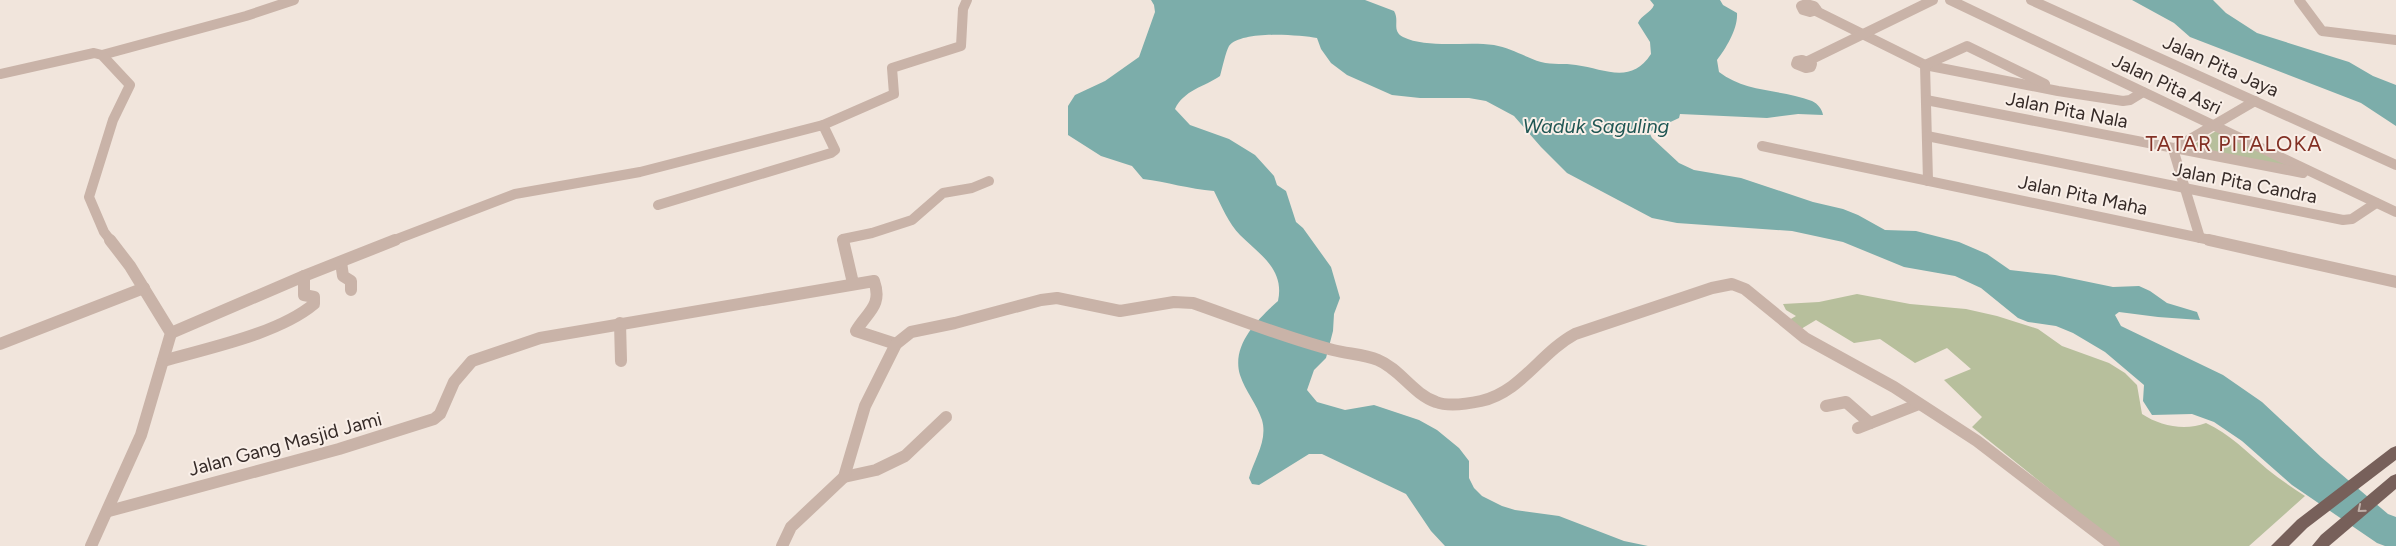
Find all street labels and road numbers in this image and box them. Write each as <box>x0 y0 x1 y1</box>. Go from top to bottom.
street label: Jalan Pita Jaya <box>2160 30 2282 102</box>
street label: Jalan Pita Asri <box>2109 49 2225 119</box>
street label: Jalan Pita Nala <box>2004 87 2130 133</box>
street label: Jalan Pita Candra <box>2171 158 2319 208</box>
street label: Jalan Pita Maha <box>2016 170 2150 220</box>
street label: Jalan Gang Masjid Jami <box>186 407 384 481</box>

